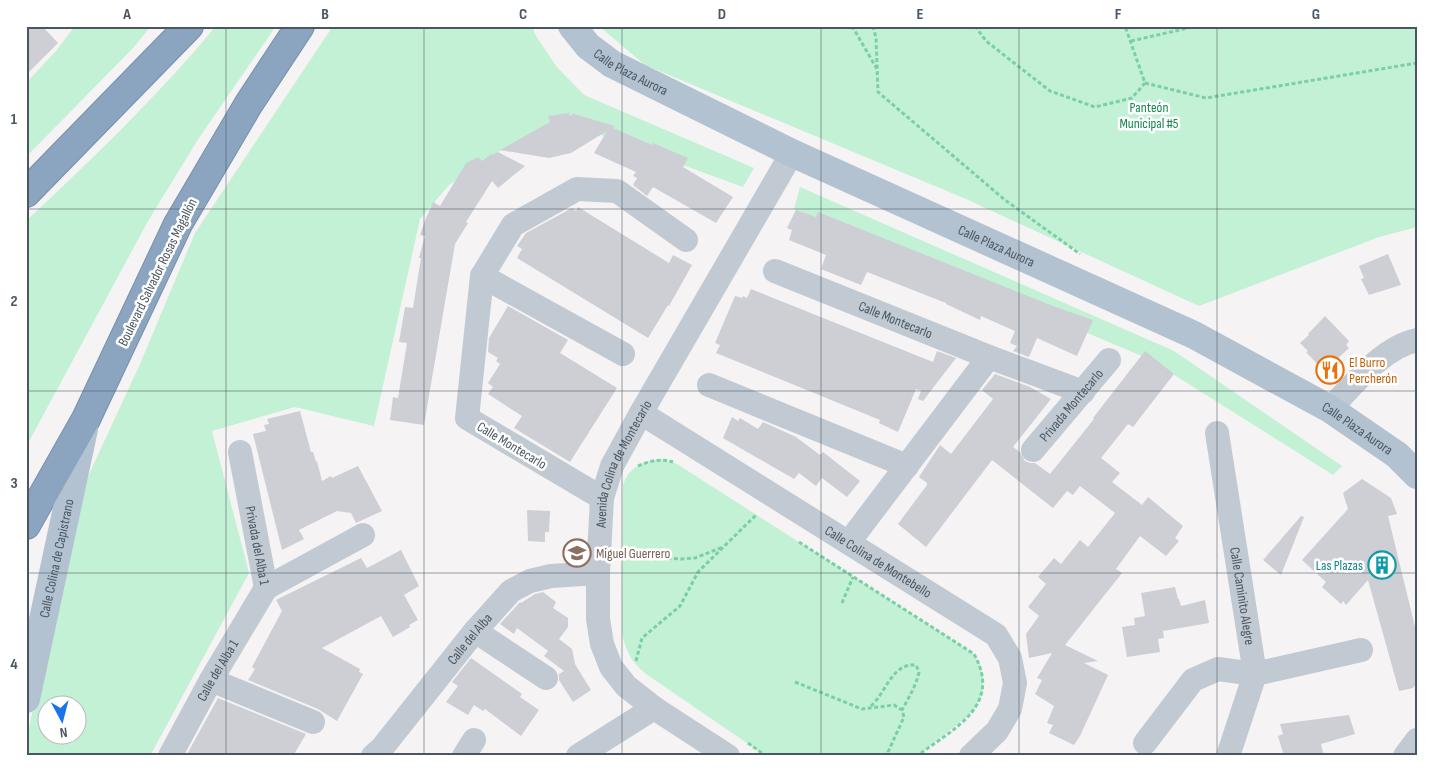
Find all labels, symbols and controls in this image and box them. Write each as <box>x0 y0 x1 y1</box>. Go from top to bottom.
text: A <box>122 5 131 24</box>
text: B <box>321 5 329 24</box>
text: C <box>519 5 527 24</box>
text: D <box>718 5 726 24</box>
text: E <box>917 5 924 24</box>
text: F <box>1115 5 1122 24</box>
text: G <box>1312 5 1320 24</box>
street label: Calle Plaza Aurora <box>590 45 671 99</box>
park label: Panteón Municipal #5 <box>1120 99 1179 132</box>
text: 1 <box>11 110 18 129</box>
street label: Boulevard Salvador Rosas Magallón <box>114 196 201 349</box>
street label: Calle Plaza Aurora <box>955 221 1037 271</box>
text: 2 <box>10 292 18 311</box>
street label: Calle Montecarlo <box>856 297 935 343</box>
place label: El Burro Percherón <box>1349 354 1397 387</box>
restaurant icon: El Burro Percherón <box>1315 355 1345 385</box>
street label: Privada Montecarlo <box>1036 365 1107 445</box>
street label: Avenida Colina de Montecarlo <box>592 397 656 529</box>
street label: Calle Plaza Aurora <box>1319 398 1396 459</box>
street label: Calle Montecarlo <box>474 418 550 473</box>
text: 3 <box>10 474 18 493</box>
street label: Calle Colina de Capistrano <box>36 497 78 619</box>
street label: Privada del Alba 1 <box>241 504 273 586</box>
street label: Calle Colina de Montebello <box>822 522 935 602</box>
school or university icon: Miguel Guerrero <box>562 538 592 568</box>
place label: Miguel Guerrero <box>596 545 671 562</box>
street label: Calle Caminito Alegre <box>1226 546 1258 646</box>
building icon: Las Plazas <box>1367 550 1397 580</box>
place label: Las Plazas <box>1316 557 1363 574</box>
street label: Calle del Alba <box>444 610 496 668</box>
street label: Calle del Alba 1 <box>193 636 242 704</box>
text: 4 <box>10 655 18 674</box>
north arrow <box>38 694 88 744</box>
text: N <box>59 724 68 741</box>

